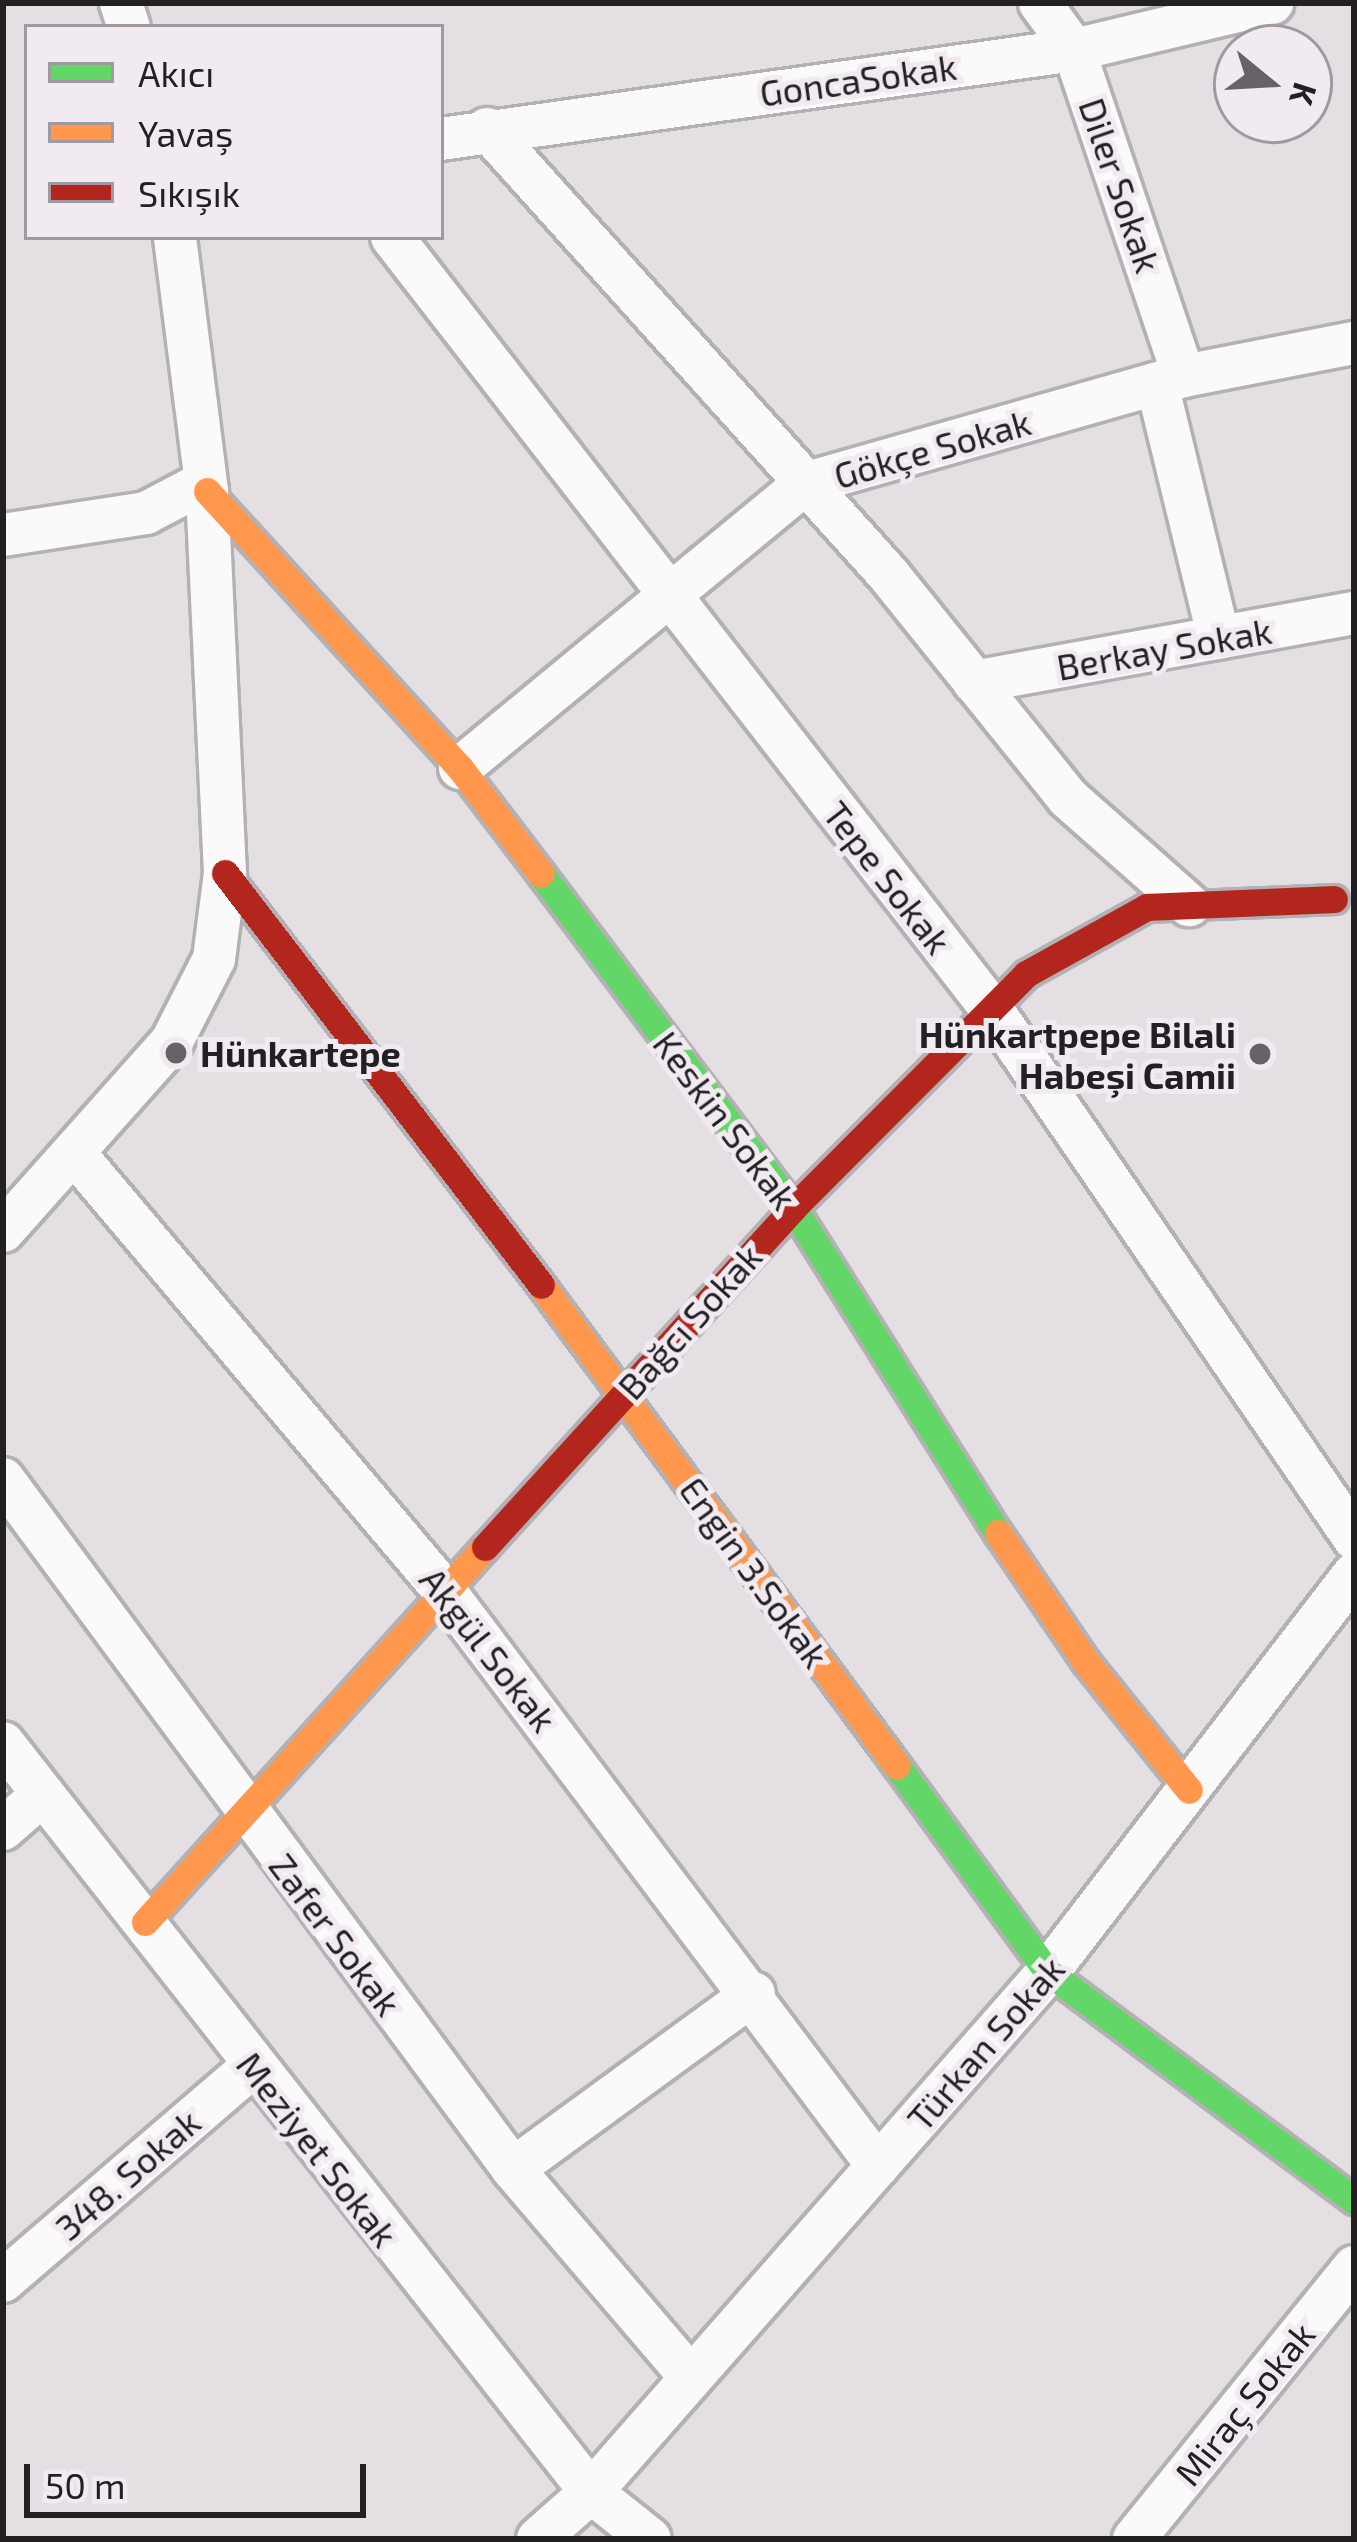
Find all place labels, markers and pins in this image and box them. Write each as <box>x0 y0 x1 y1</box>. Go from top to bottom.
place label: Hünkartpepe Bilali Habeşi Camii <box>919 1011 1236 1096</box>
place label: Hünkartepe <box>200 1031 401 1075</box>
marker: Hünkartepe <box>163 1040 189 1066</box>
marker: Hünkartpepe Bilali Habeşi Camii <box>1247 1041 1273 1067</box>

